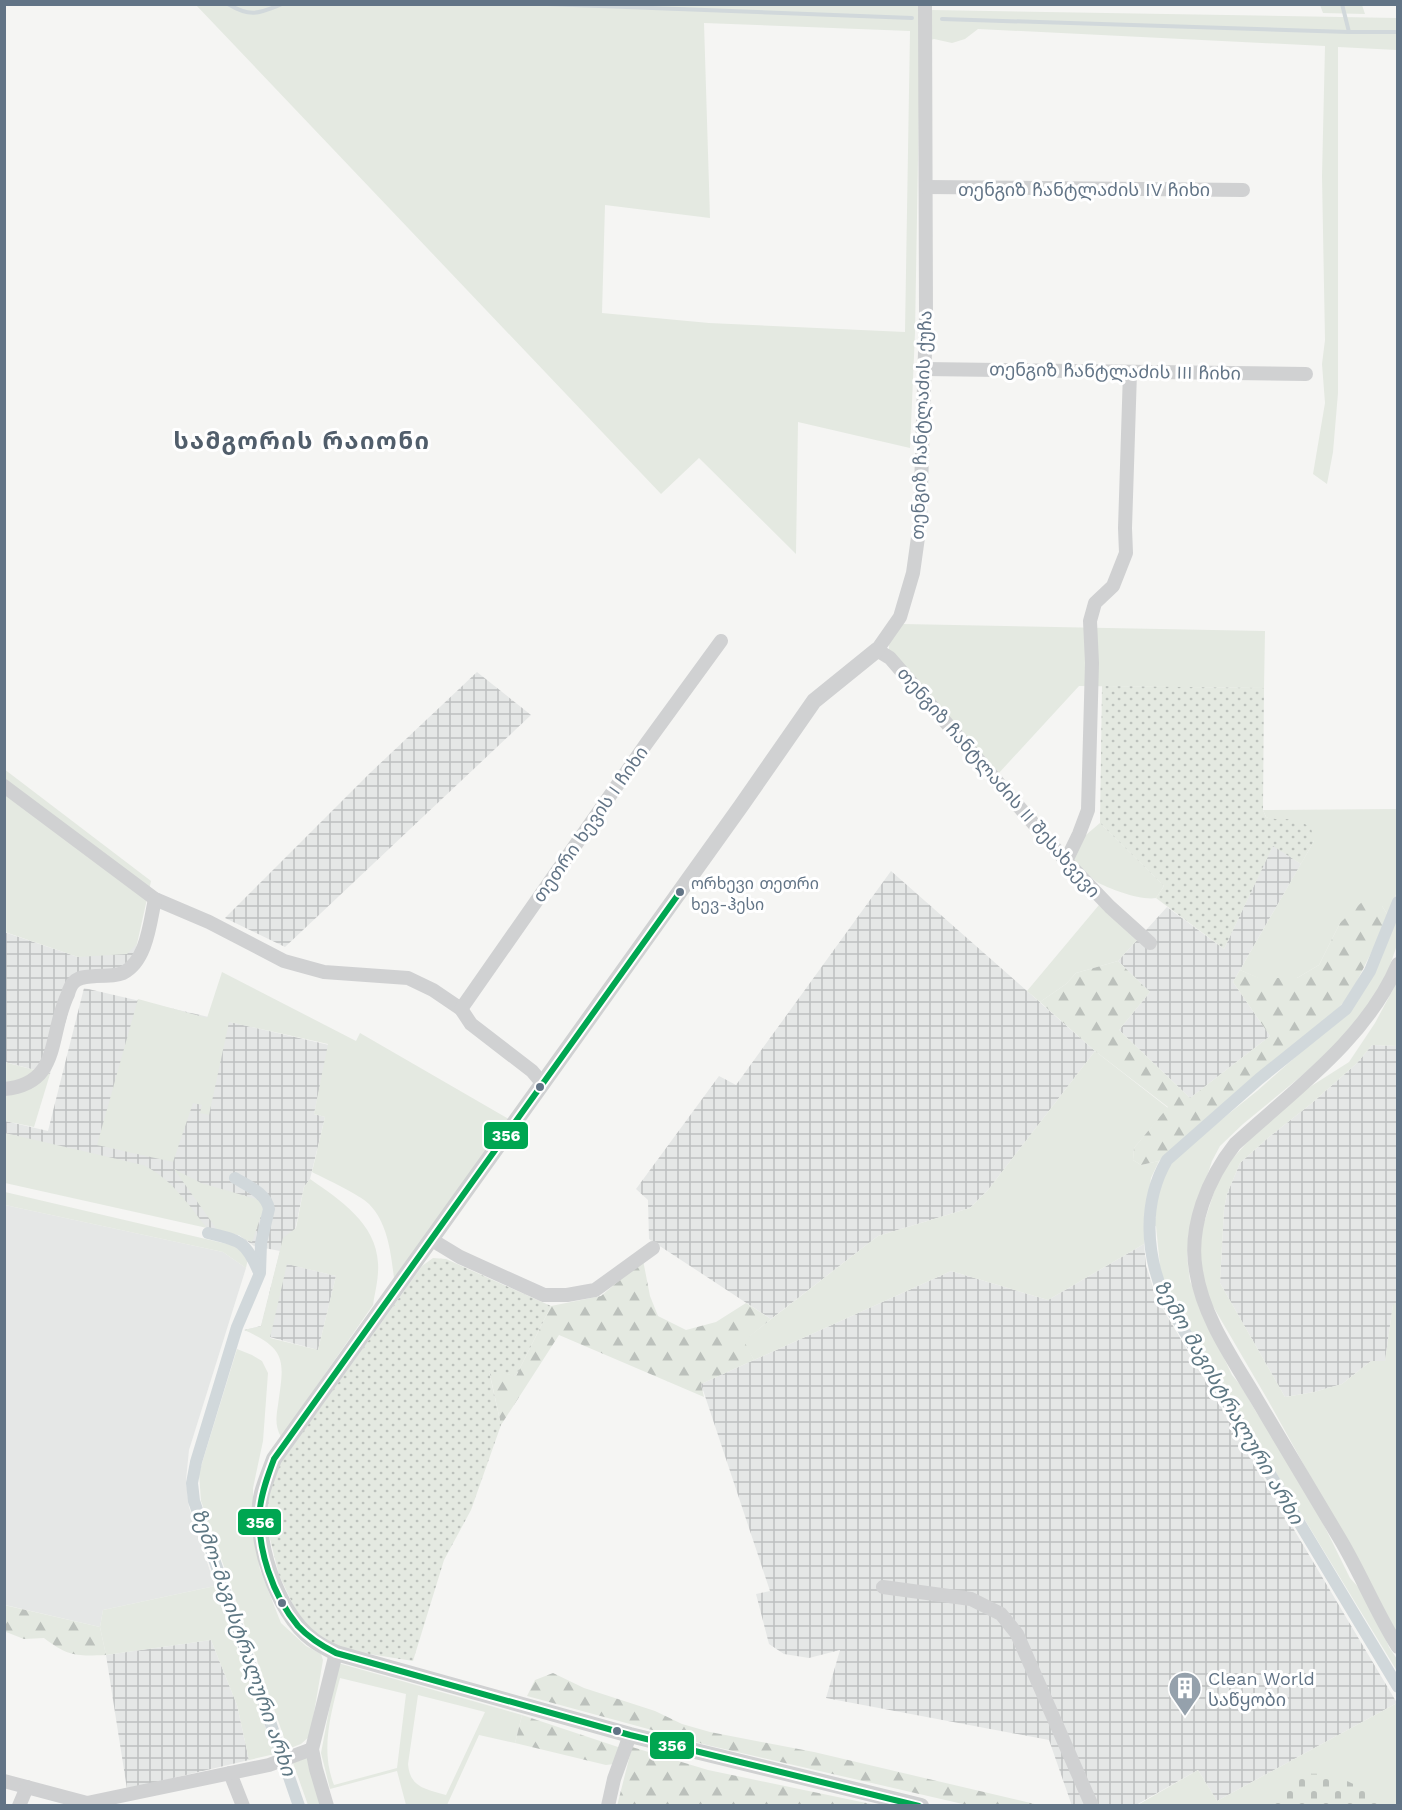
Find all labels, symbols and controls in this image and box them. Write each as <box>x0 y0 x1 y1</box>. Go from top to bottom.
street label: თენგიზ ჩანტლაძის IV ჩიხი <box>958 179 1210 201</box>
street label: თენგიზ ჩანტლაძის ქუჩა <box>907 310 936 540</box>
street label: თენგიზ ჩანტლაძის III ჩიხი <box>989 358 1241 385</box>
district label: სამგორის რაიონი <box>173 427 431 455</box>
street label: თენგიზ ჩანტლაძის II შესახვევი <box>892 663 1105 902</box>
street label: თეთრი ხევის I ჩიხი <box>528 742 653 907</box>
place label: ორხევი თეთრი ხევ-ჰესი <box>691 874 819 914</box>
marker: ორხევი თეთრი ხევ-ჰესი <box>674 886 686 898</box>
unlabelled marker <box>534 1081 546 1093</box>
line badge: 356 <box>483 1121 529 1150</box>
text: 356 <box>492 1126 520 1145</box>
water label: ზემო მაგისტრალური არხი <box>1149 1276 1310 1529</box>
water label: ზემო-მაგისტრალური არხი <box>187 1505 302 1780</box>
line badge: 356 <box>237 1508 282 1536</box>
text: 356 <box>246 1513 274 1532</box>
unlabelled marker <box>276 1597 288 1609</box>
place label: Clean World საწყობი <box>1208 1668 1315 1711</box>
building icon: Clean World საწყობი <box>1167 1670 1203 1717</box>
unlabelled marker <box>611 1725 623 1737</box>
line badge: 356 <box>649 1731 695 1760</box>
text: 356 <box>658 1736 686 1755</box>

